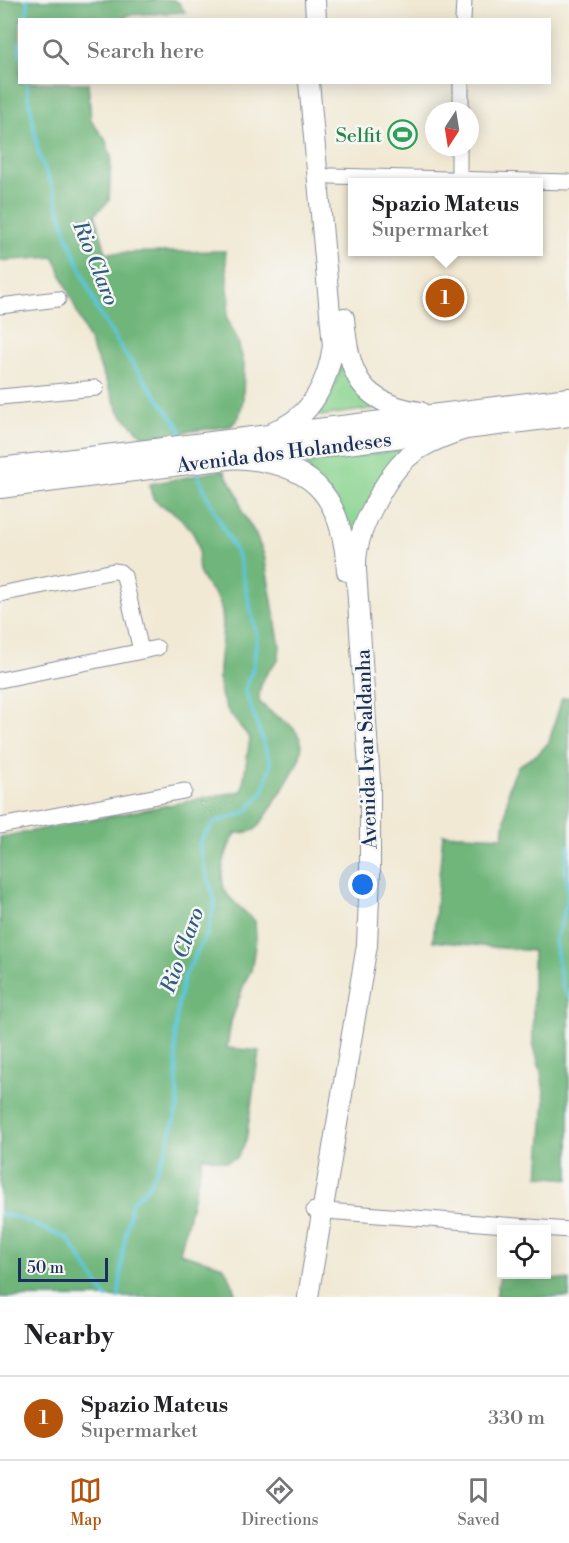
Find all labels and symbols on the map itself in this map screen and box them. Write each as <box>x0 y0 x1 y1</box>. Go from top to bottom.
north arrow <box>425 102 479 156</box>
sports icon: Selfit <box>387 119 419 151</box>
place label: Selfit <box>335 124 382 149</box>
water label: Rio Claro <box>66 216 124 309</box>
pin: 1 <box>426 276 464 320</box>
street label: Avenida dos Holandeses <box>174 428 393 479</box>
street label: Avenida Ivar Saldanha <box>351 648 384 850</box>
your location <box>348 870 377 899</box>
water label: Rio Claro <box>155 904 210 998</box>
scale bar <box>18 1255 108 1282</box>

